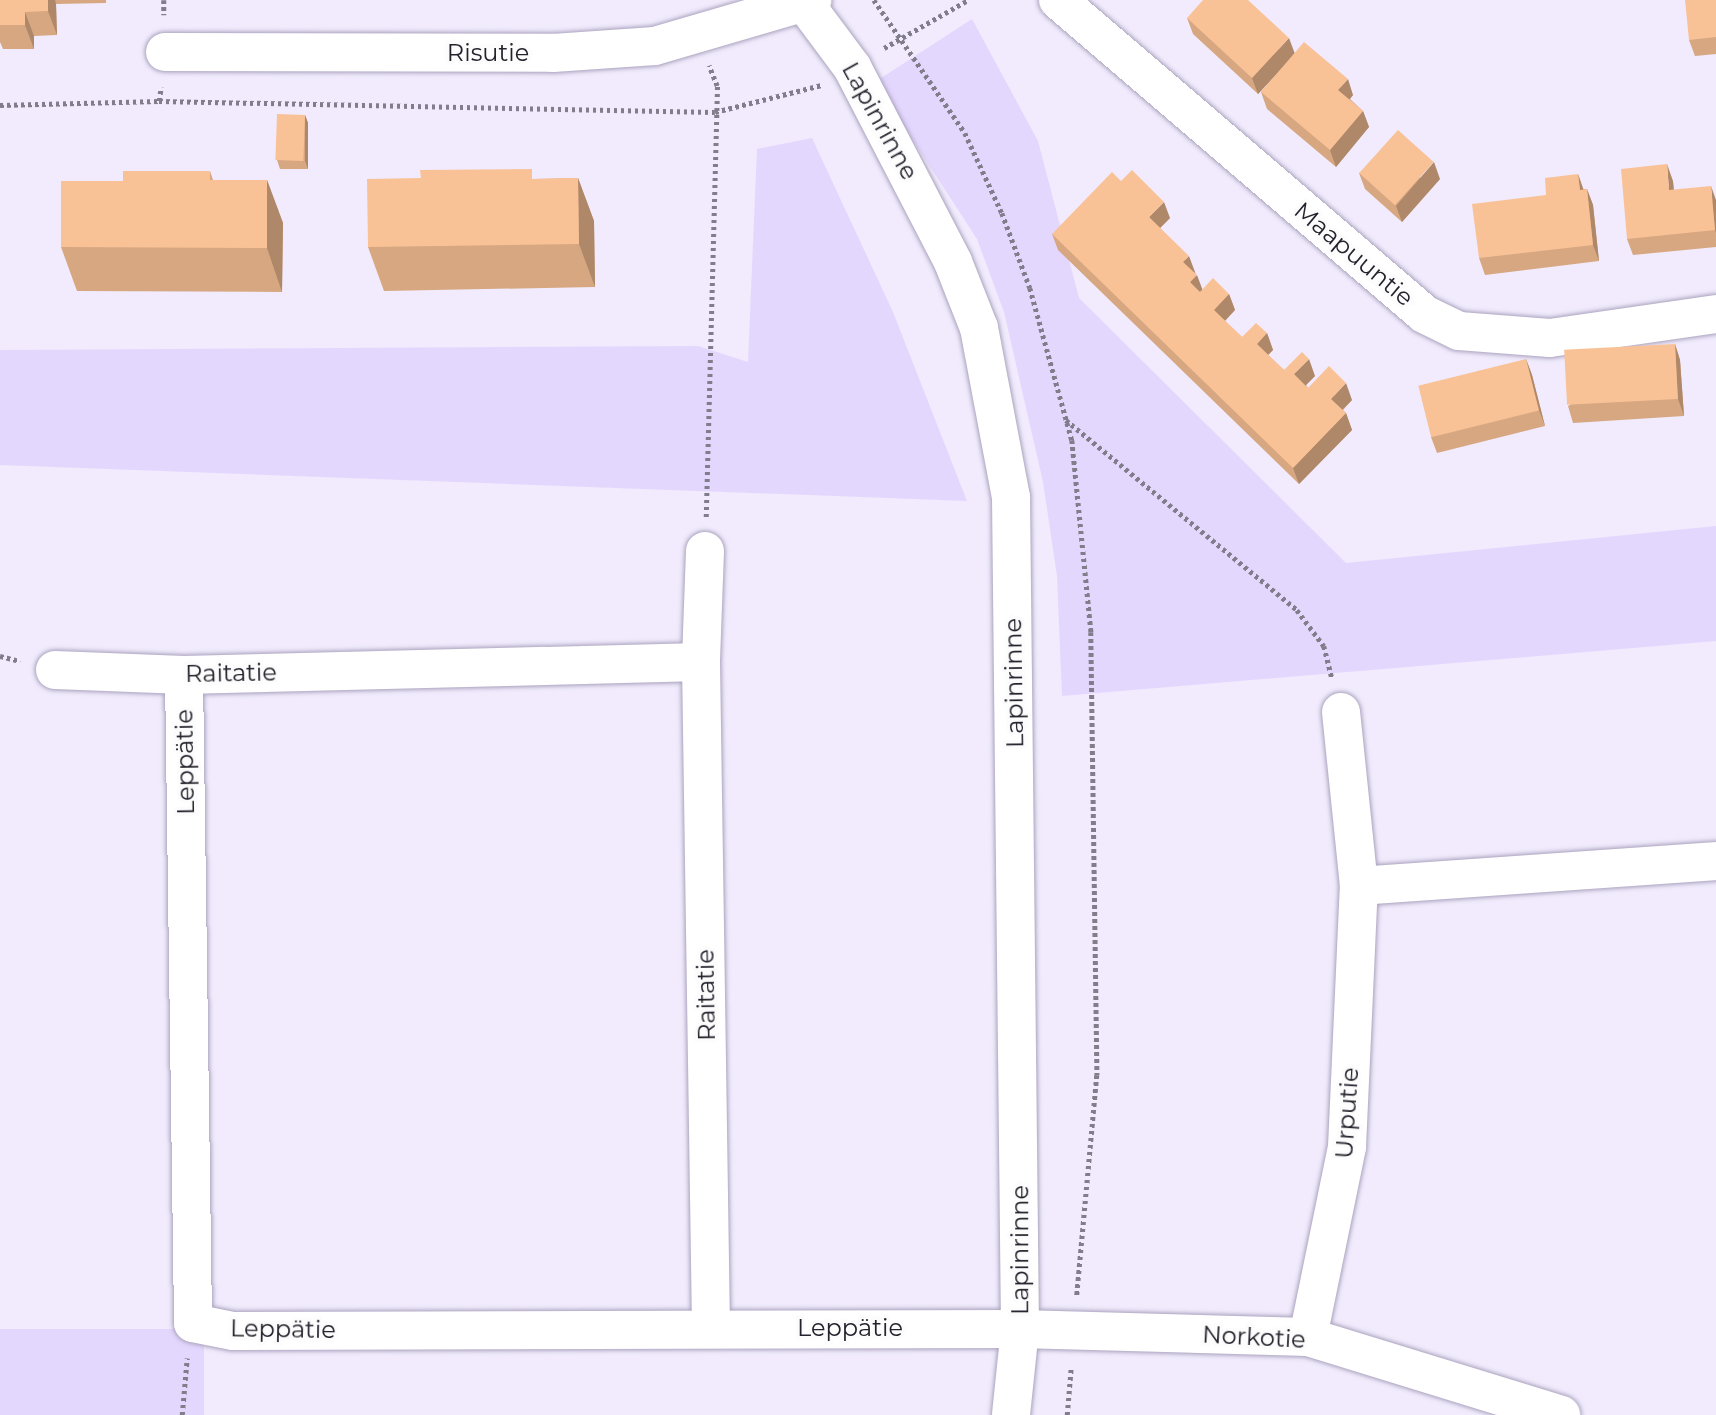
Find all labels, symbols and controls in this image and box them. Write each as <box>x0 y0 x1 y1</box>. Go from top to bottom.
street label: Risutie <box>447 39 529 67</box>
street label: Lapinrinne <box>836 57 924 185</box>
street label: Maapuuntie <box>1289 196 1419 312</box>
street label: Lapinrinne <box>998 618 1030 748</box>
street label: Raitatie <box>185 658 277 688</box>
street label: Leppätie <box>170 709 200 815</box>
street label: Raitatie <box>691 949 721 1041</box>
street label: Urputie <box>1329 1066 1365 1160</box>
street label: Lapinrinne <box>1006 1185 1034 1315</box>
street label: Leppätie <box>230 1314 336 1344</box>
street label: Leppätie <box>797 1314 903 1342</box>
street label: Norkotie <box>1202 1320 1306 1354</box>

